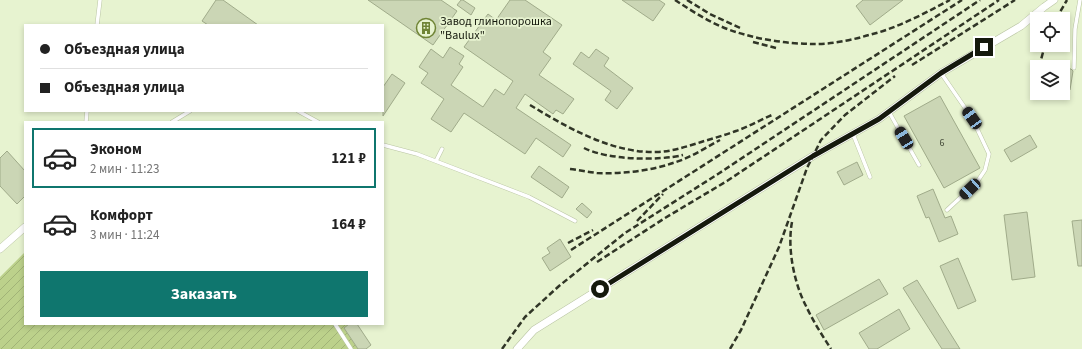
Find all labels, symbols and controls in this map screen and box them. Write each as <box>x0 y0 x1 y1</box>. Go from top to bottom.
map controls <box>1030 12 1070 100</box>
button: locate <box>1030 12 1070 52</box>
place label: Завод глинопорошка "Baulux" <box>440 13 552 44</box>
building icon: Завод глинопорошка "Baulux" <box>415 17 437 39</box>
route end <box>975 38 993 56</box>
text: Объездная улица <box>64 39 185 60</box>
button: layers <box>1030 60 1070 100</box>
text: Объездная улица <box>64 77 185 98</box>
car <box>960 105 984 131</box>
car <box>893 125 915 151</box>
house number: 6 <box>940 136 945 150</box>
text: Эконом <box>90 139 142 160</box>
icon: car <box>42 140 78 176</box>
text: 121 ₽ <box>331 148 366 169</box>
text: 2 мин · 11:23 <box>90 160 159 178</box>
car <box>957 176 983 202</box>
text: Комфорт <box>90 205 153 226</box>
icon: car <box>42 206 78 242</box>
text: 164 ₽ <box>331 214 366 235</box>
text: 3 мин · 11:24 <box>90 226 159 244</box>
button: Заказать <box>40 271 368 317</box>
route start <box>591 280 609 298</box>

